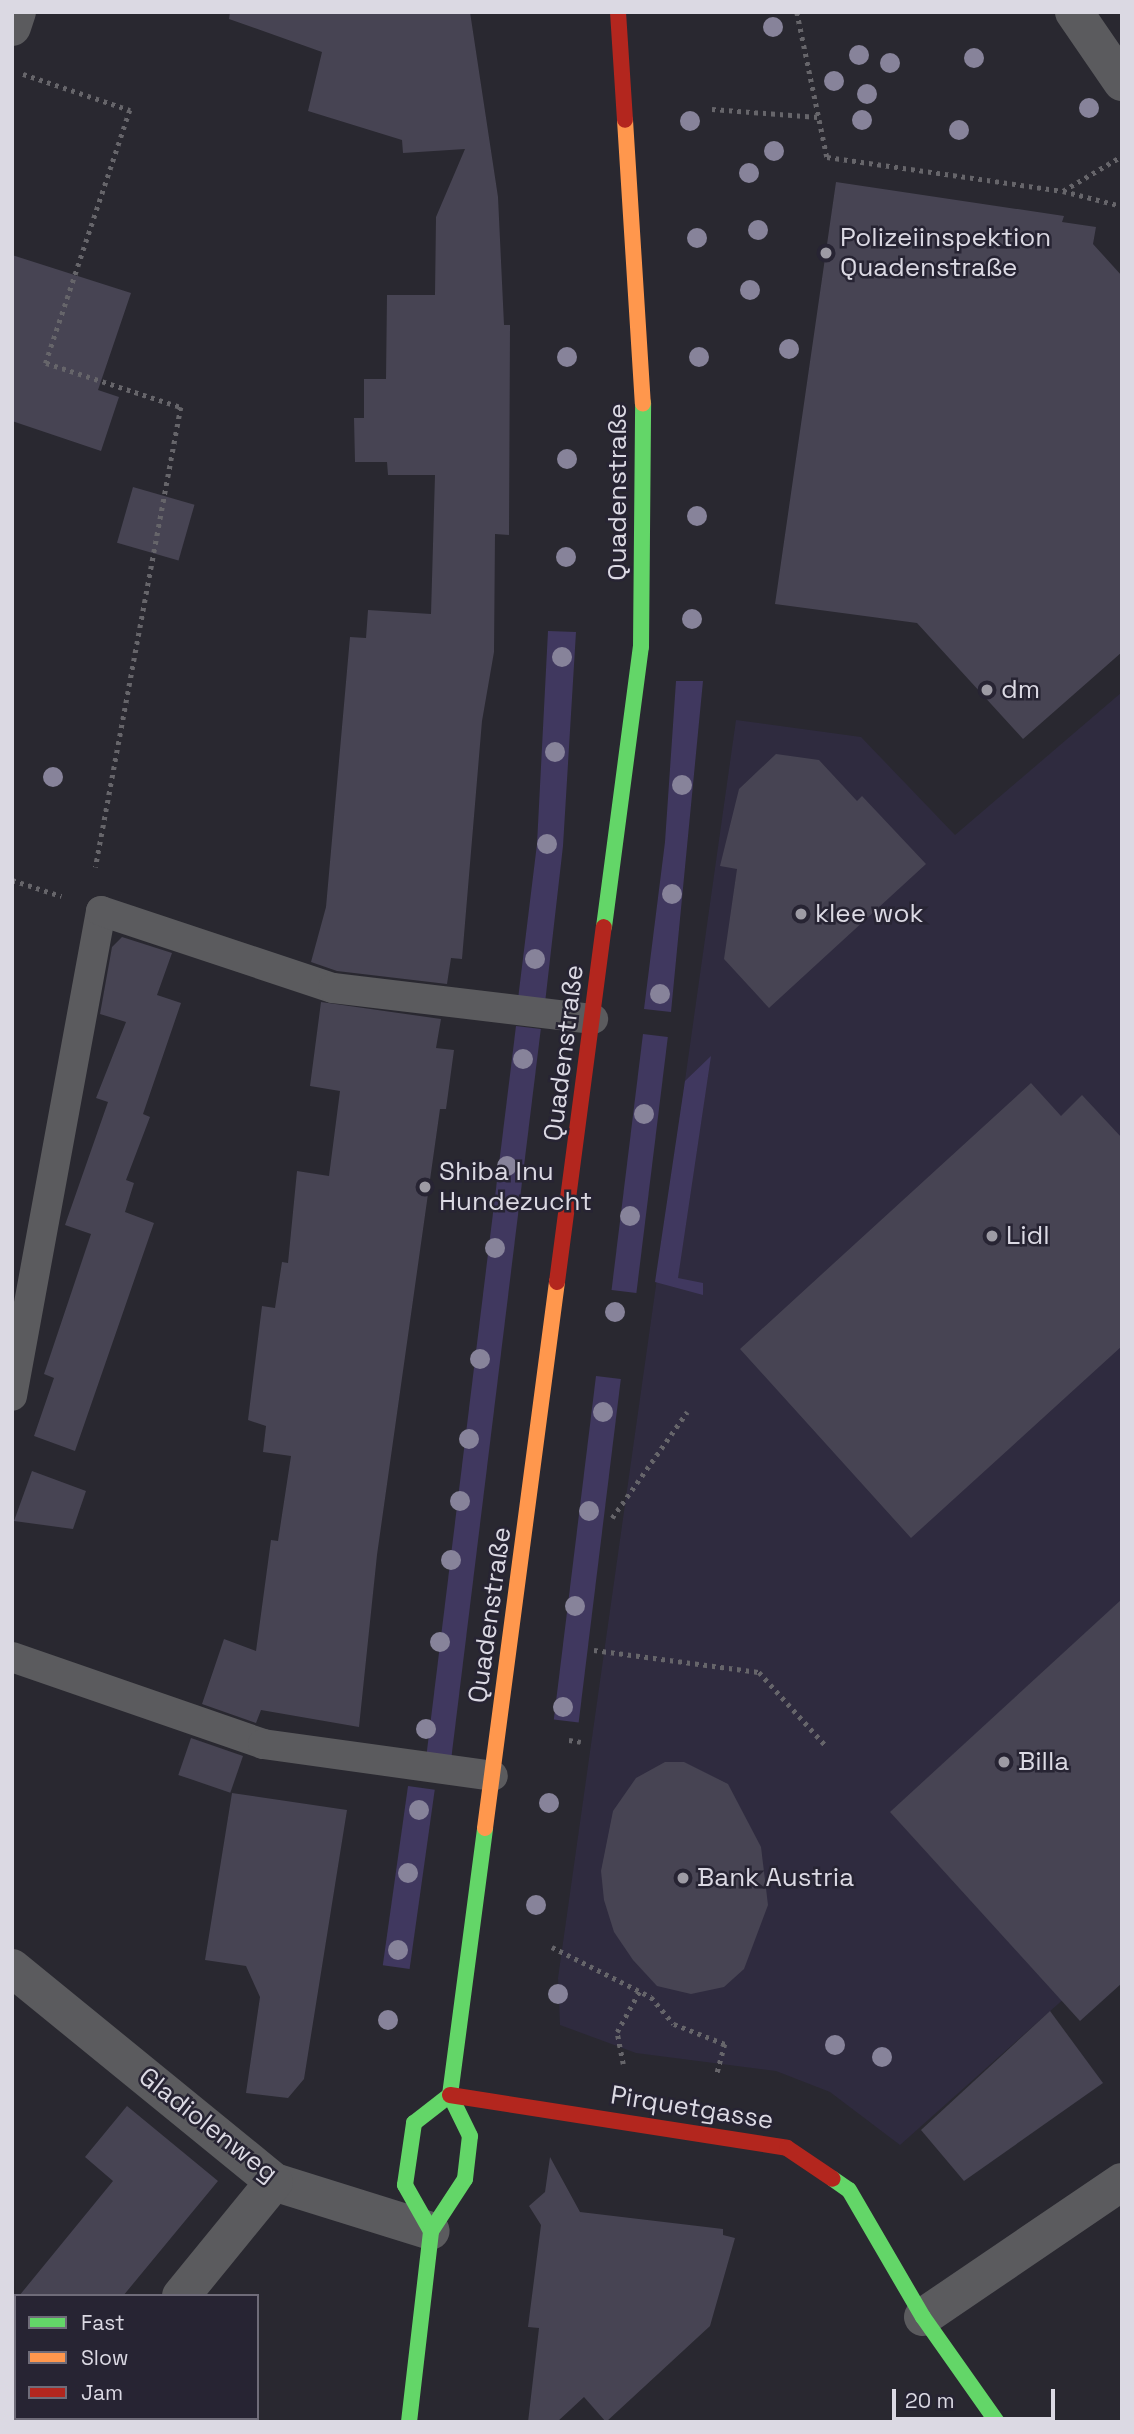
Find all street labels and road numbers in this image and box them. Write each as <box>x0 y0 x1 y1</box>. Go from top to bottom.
street label: Quadenstraße <box>602 403 634 581</box>
street label: Quadenstraße <box>538 963 590 1143</box>
street label: Quadenstraße <box>462 1525 518 1705</box>
street label: Gladiolenweg <box>132 2061 284 2189</box>
street label: Pirquetgasse <box>608 2080 776 2136</box>

